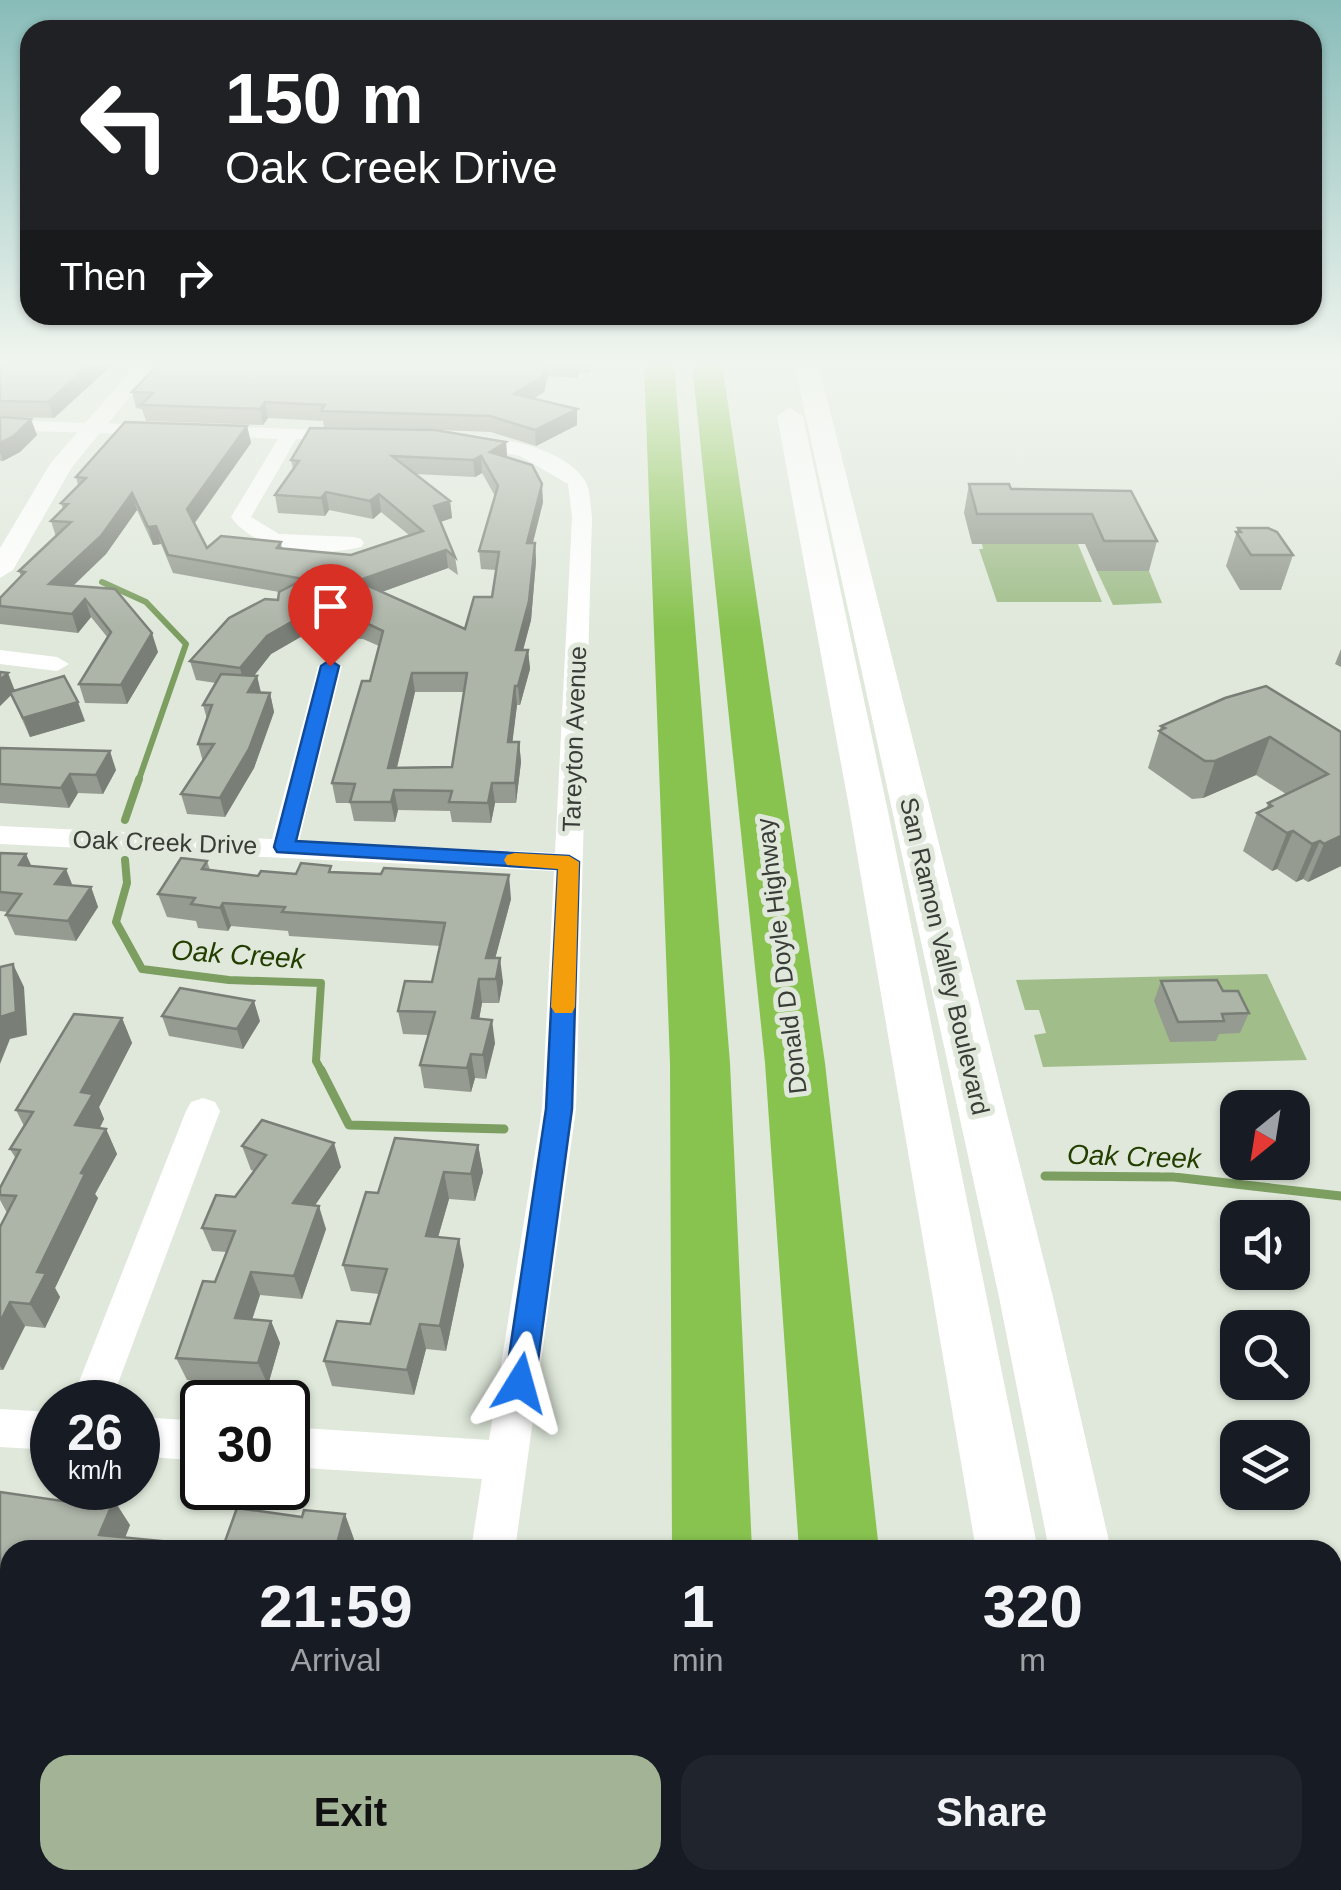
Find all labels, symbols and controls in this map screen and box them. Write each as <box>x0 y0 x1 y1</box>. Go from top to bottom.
icon: left <box>60 60 190 190</box>
text: 150 m <box>225 60 423 138</box>
text: Oak Creek Drive <box>225 142 558 193</box>
icon: right <box>167 250 222 305</box>
text: Then <box>60 256 147 298</box>
pin <box>288 564 373 667</box>
icon: arrive <box>303 579 358 634</box>
street label: Tareyton Avenue <box>557 646 591 832</box>
street label: San Ramon Valley Boulevard <box>895 795 995 1117</box>
street label: Donald D Doyle Highway <box>750 816 812 1096</box>
street label: Oak Creek Drive <box>72 825 258 859</box>
water label: Oak Creek <box>170 934 308 975</box>
north arrow <box>1220 1090 1310 1180</box>
map controls <box>1220 1090 1310 1510</box>
water label: Oak Creek <box>1067 1139 1203 1174</box>
button: sound <box>1220 1200 1310 1290</box>
button: search <box>1220 1310 1310 1400</box>
position arrow <box>468 1331 572 1435</box>
speed limit sign: 30 <box>180 1380 310 1510</box>
text: 26 <box>67 1405 123 1461</box>
button: layers <box>1220 1420 1310 1510</box>
text: km/h <box>68 1456 122 1484</box>
text: 21:59 <box>259 1573 413 1640</box>
text: 1 <box>681 1573 714 1640</box>
text: 320 <box>983 1573 1083 1640</box>
text: Arrival <box>291 1642 381 1678</box>
text: min <box>672 1642 723 1678</box>
text: m <box>1019 1642 1046 1678</box>
button: Exit <box>40 1755 661 1870</box>
button: Share <box>681 1755 1302 1870</box>

